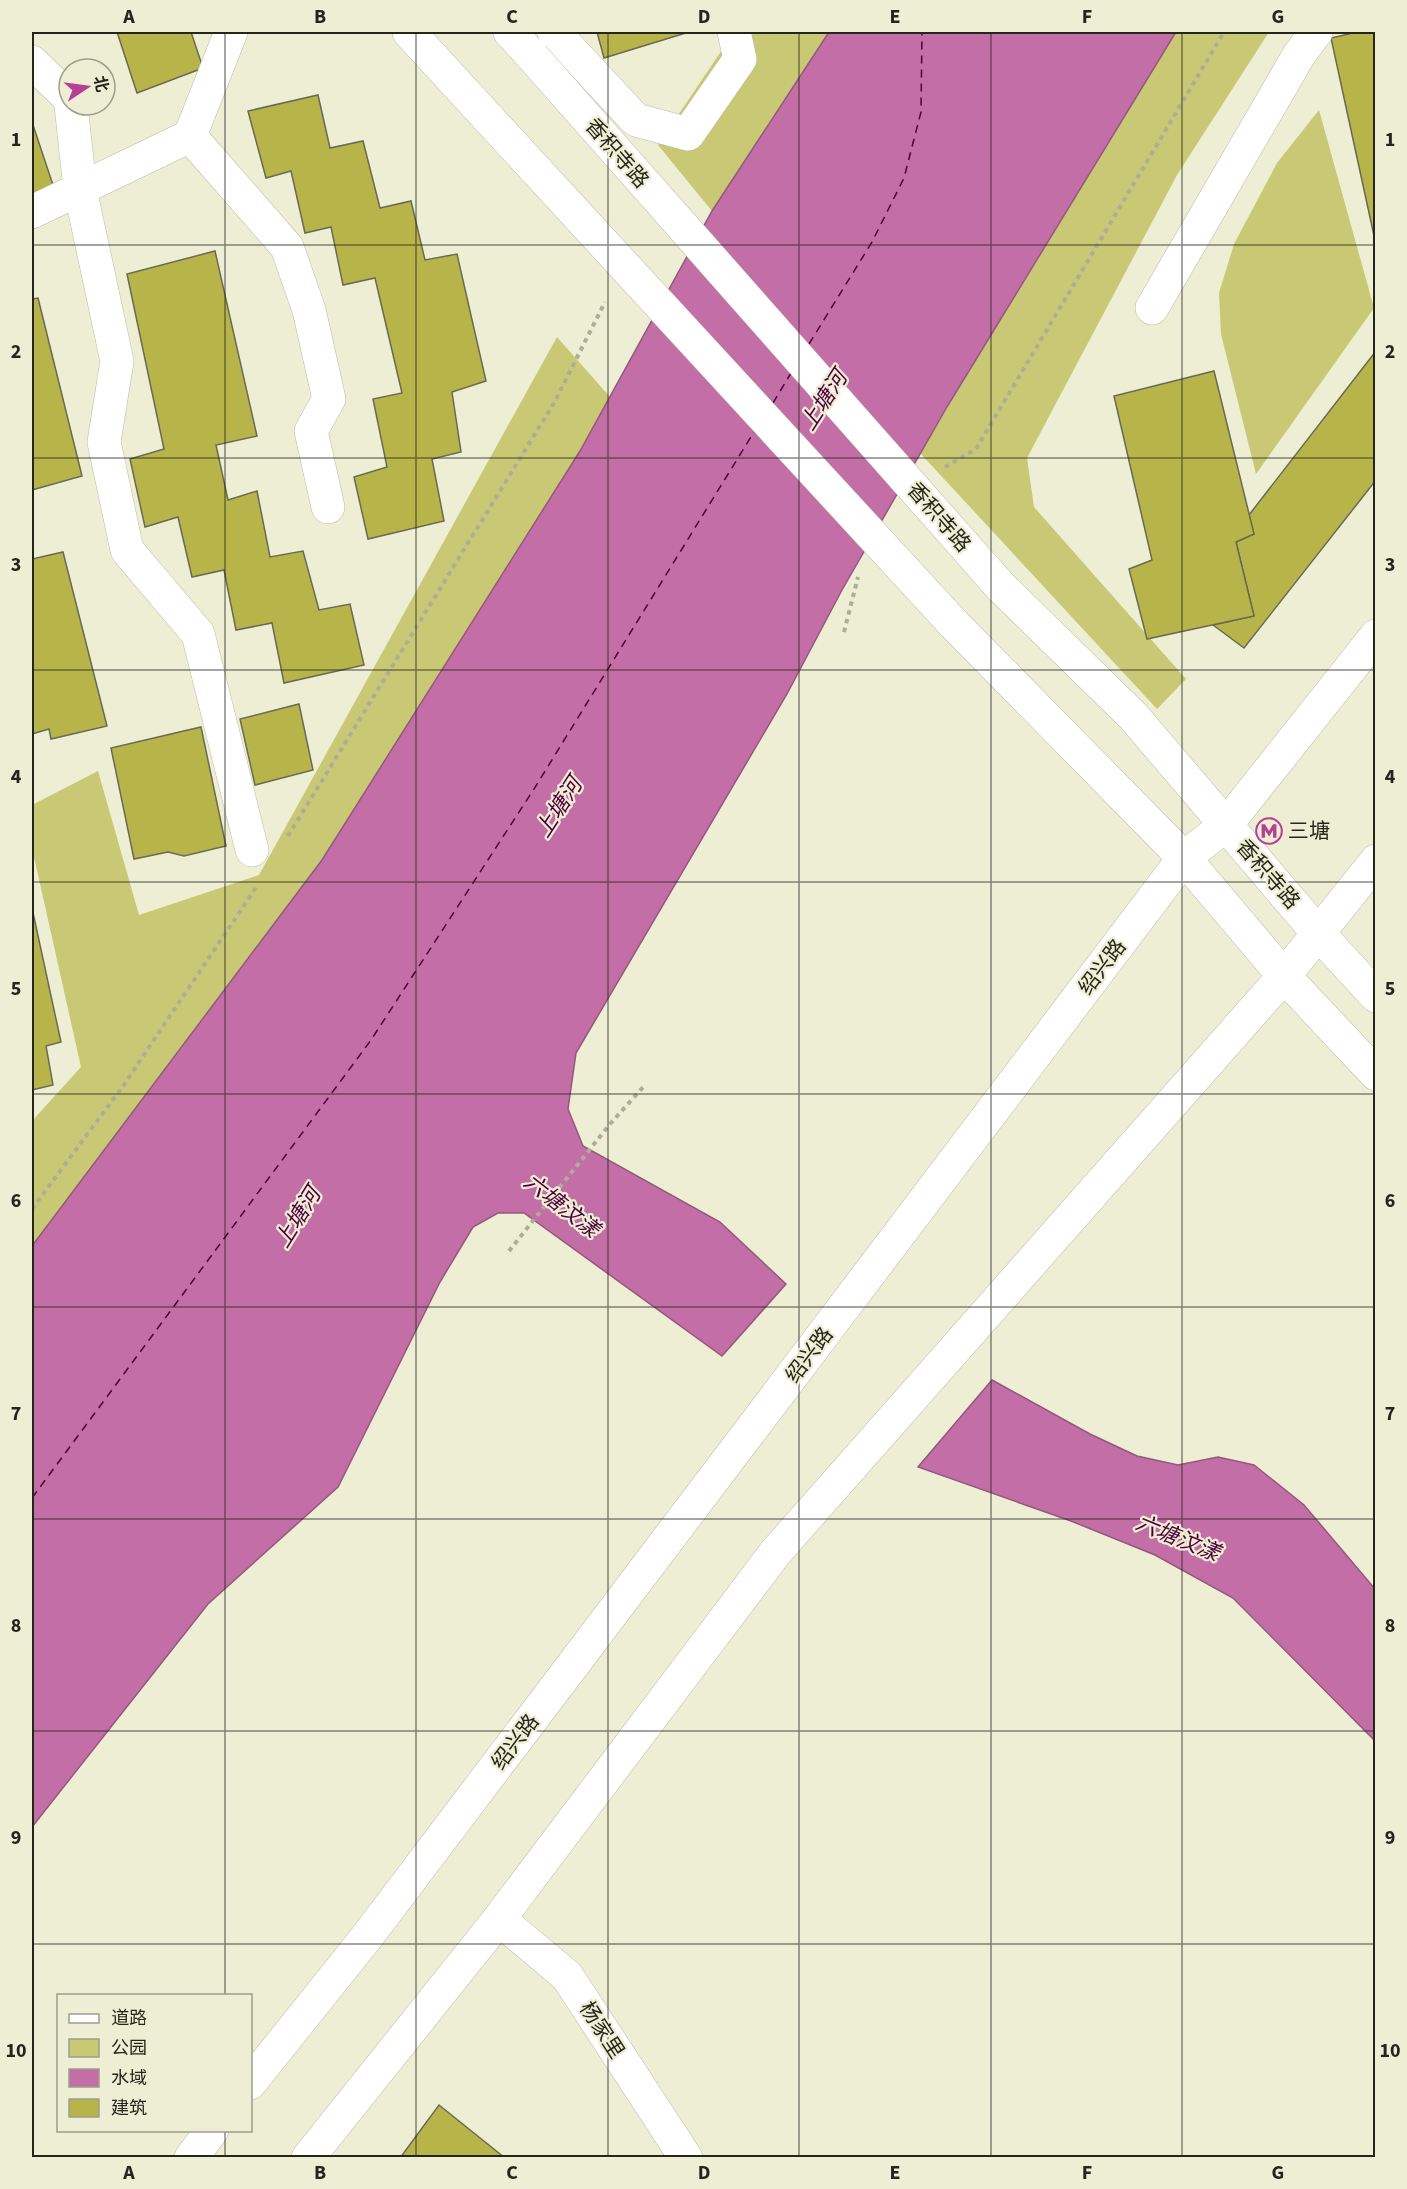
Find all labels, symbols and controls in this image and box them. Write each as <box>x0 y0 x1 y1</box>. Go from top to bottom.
text: A <box>122 3 135 31</box>
text: B <box>314 3 326 31</box>
text: C <box>506 3 518 31</box>
text: D <box>698 3 710 31</box>
text: E <box>890 3 900 31</box>
text: F <box>1082 3 1092 31</box>
text: G <box>1272 3 1284 31</box>
north arrow <box>57 57 117 117</box>
text: 北 <box>88 74 113 94</box>
street label: 香积寺路 <box>578 111 656 195</box>
text: 1 <box>11 126 21 154</box>
text: 1 <box>1385 126 1395 154</box>
text: 2 <box>11 338 21 366</box>
text: 2 <box>1385 338 1395 366</box>
water label: 上塘河 <box>792 361 857 437</box>
street label: 香积寺路 <box>900 475 978 559</box>
text: 3 <box>11 551 21 579</box>
text: 3 <box>1385 551 1395 579</box>
text: 4 <box>11 763 22 791</box>
text: 4 <box>1385 763 1396 791</box>
water label: 上塘河 <box>527 768 592 844</box>
metro station icon: 三塘 <box>1254 816 1284 846</box>
place label: 三塘 <box>1288 816 1330 846</box>
street label: 香积寺路 <box>1229 832 1307 916</box>
street label: 绍兴路 <box>1071 933 1133 1001</box>
text: 5 <box>11 975 21 1003</box>
text: 5 <box>1385 975 1395 1003</box>
water label: 六塘汶漾 <box>517 1166 608 1247</box>
water label: 上塘河 <box>267 1178 331 1254</box>
text: 6 <box>11 1187 21 1215</box>
text: 6 <box>1385 1187 1395 1215</box>
street label: 绍兴路 <box>778 1321 840 1389</box>
text: 7 <box>11 1400 21 1428</box>
text: 7 <box>1385 1400 1395 1428</box>
water label: 六塘汶漾 <box>1131 1507 1227 1570</box>
text: 8 <box>11 1612 21 1640</box>
text: 8 <box>1385 1612 1395 1640</box>
street label: 绍兴路 <box>484 1708 546 1776</box>
text: 9 <box>11 1824 21 1852</box>
text: 9 <box>1385 1824 1395 1852</box>
legend <box>57 1994 252 2132</box>
street label: 杨家里 <box>572 1995 632 2065</box>
text: 道路 <box>111 2006 147 2031</box>
text: 公园 <box>111 2036 147 2061</box>
text: 10 <box>5 2037 27 2065</box>
text: 10 <box>1379 2037 1401 2065</box>
text: 水域 <box>111 2066 147 2091</box>
text: 建筑 <box>111 2096 147 2121</box>
text: A <box>122 2159 135 2187</box>
text: B <box>314 2159 326 2187</box>
text: C <box>506 2159 518 2187</box>
text: D <box>698 2159 710 2187</box>
text: E <box>890 2159 900 2187</box>
text: F <box>1082 2159 1092 2187</box>
text: G <box>1272 2159 1284 2187</box>

